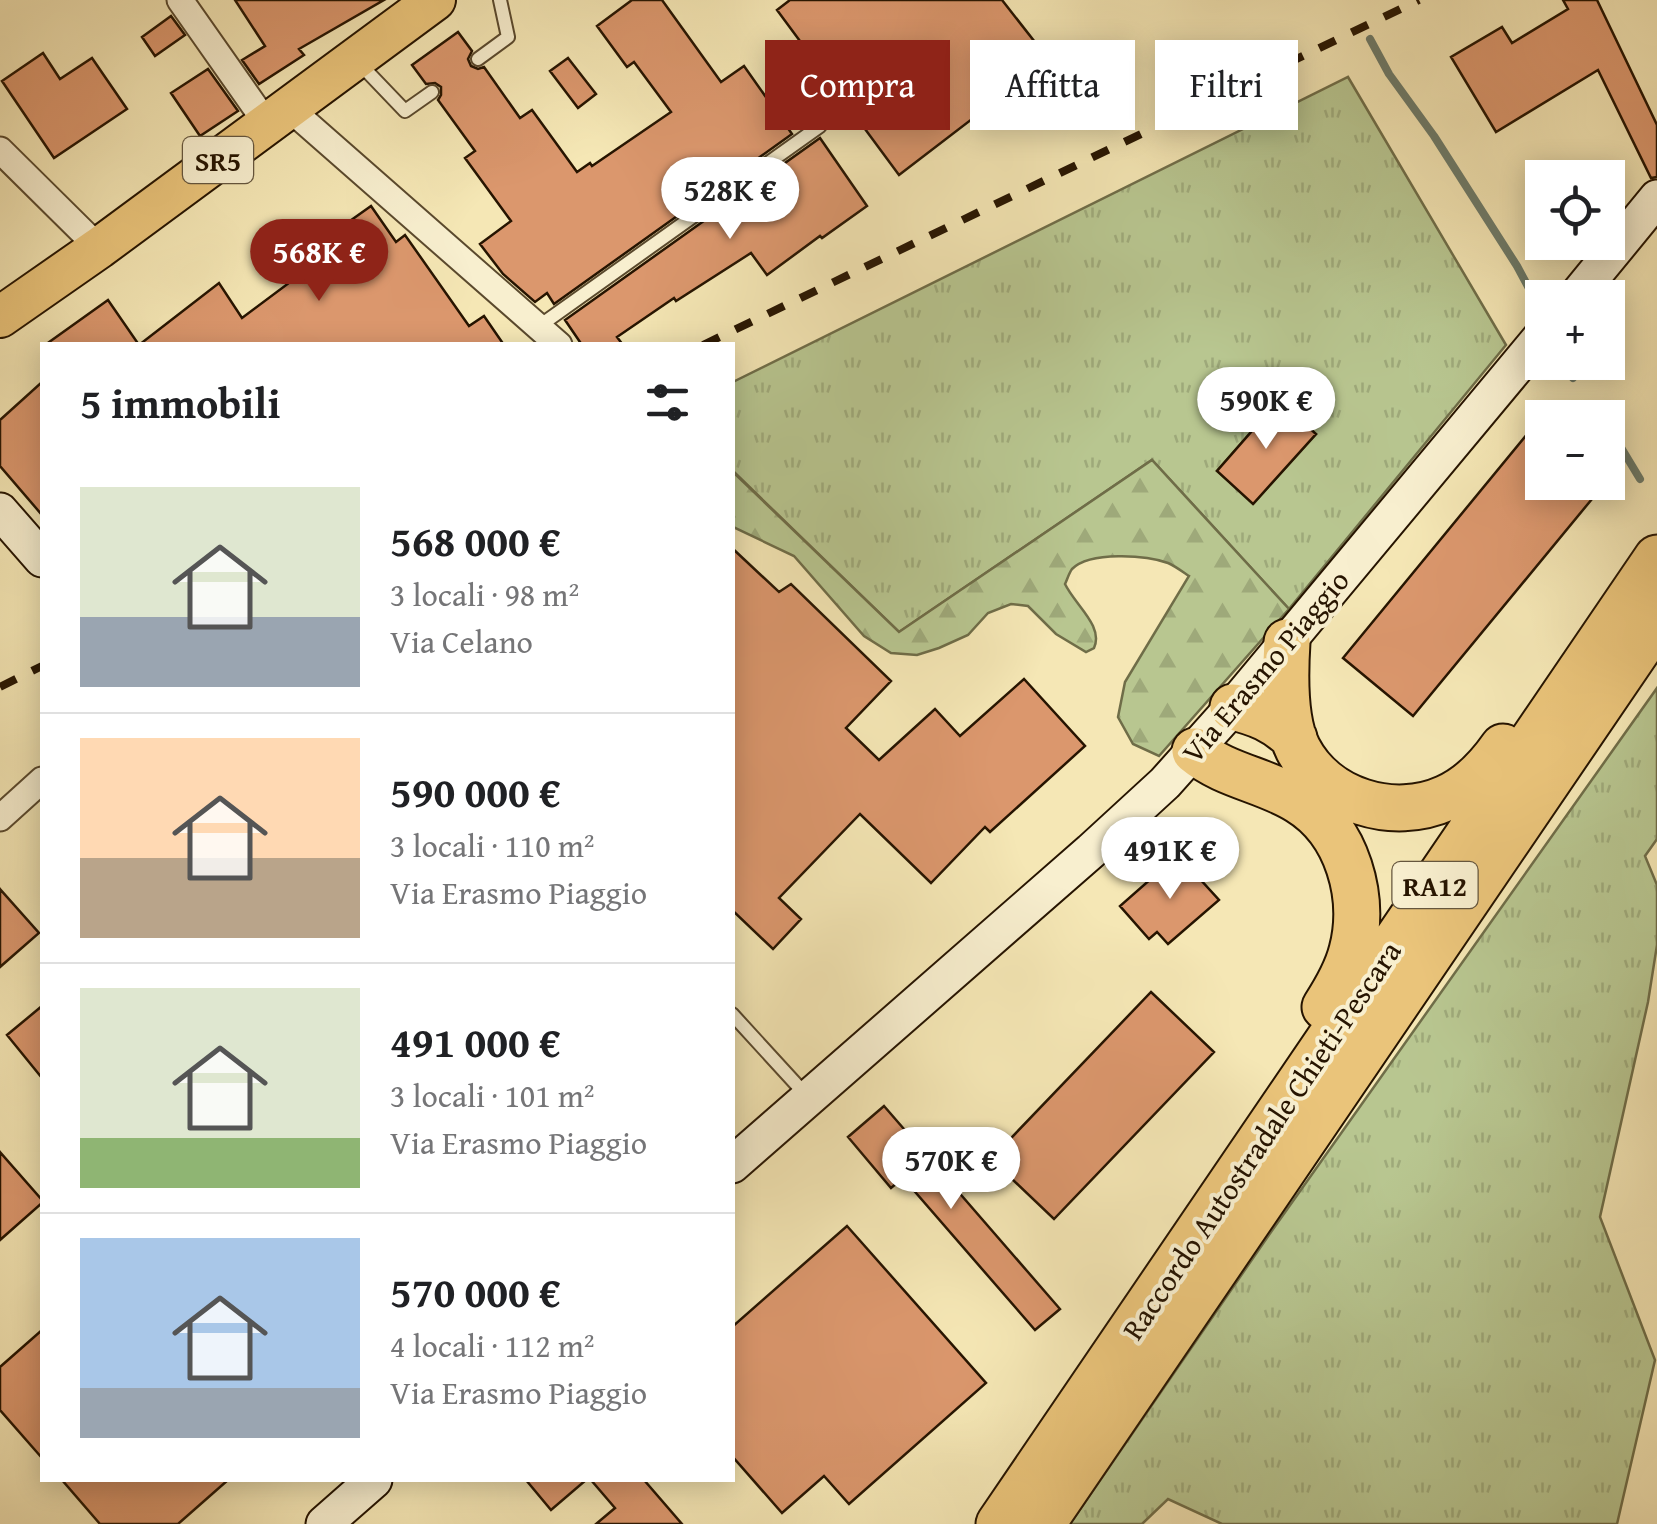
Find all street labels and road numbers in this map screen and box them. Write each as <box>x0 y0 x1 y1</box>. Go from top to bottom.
road number: SR5 <box>183 137 253 183</box>
street label: Via Erasmo Piaggio <box>1171 560 1359 772</box>
road number: RA12 <box>1392 862 1478 908</box>
street label: Raccordo Autostradale Chieti-Pescara <box>1111 932 1411 1348</box>

